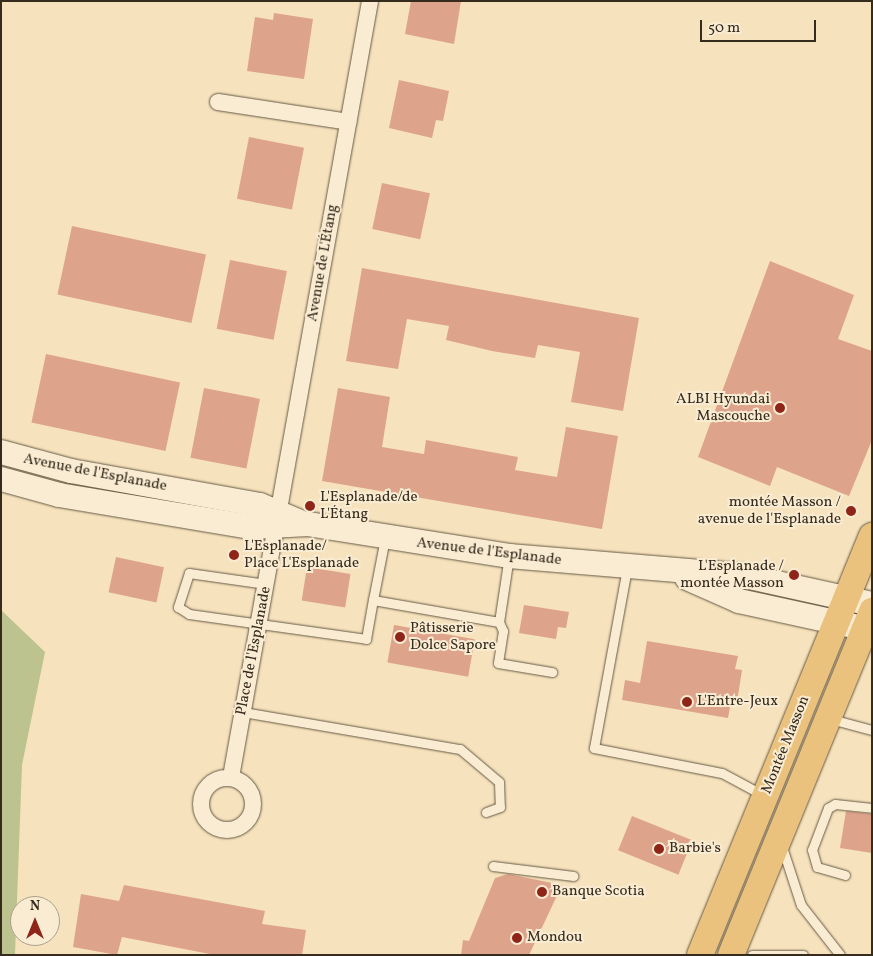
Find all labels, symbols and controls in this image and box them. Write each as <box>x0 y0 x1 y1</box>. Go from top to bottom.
scale bar <box>703 10 819 42</box>
text: 50 m <box>708 18 740 39</box>
street label: Avenue de L'Étang <box>304 203 342 323</box>
place label: ALBI Hyundai Mascouche <box>676 390 770 425</box>
marker: ALBI Hyundai Mascouche <box>774 402 786 414</box>
street label: Avenue de l'Esplanade <box>22 450 168 496</box>
place label: L'Esplanade/de L'Étang <box>320 488 418 523</box>
place label: montée Masson / avenue de l'Esplanade <box>698 493 841 528</box>
marker: L'Esplanade/de L'Étang <box>304 500 316 512</box>
marker: montée Masson / avenue de l'Esplanade <box>845 505 857 517</box>
street label: Avenue de l'Esplanade <box>416 534 562 570</box>
place label: L'Esplanade/ Place L'Esplanade <box>244 537 359 572</box>
marker: L'Esplanade/ Place L'Esplanade <box>228 549 240 561</box>
place label: L'Esplanade / montée Masson <box>680 557 784 592</box>
marker: L'Esplanade / montée Masson <box>788 569 800 581</box>
street label: Place de l'Esplanade <box>233 585 275 717</box>
place label: Pâtisserie Dolce Sapore <box>410 619 496 654</box>
marker: Pâtisserie Dolce Sapore <box>394 631 406 643</box>
place label: L'Entre-Jeux <box>697 693 778 711</box>
street label: Montée Masson <box>758 693 814 797</box>
marker: L'Entre-Jeux <box>681 696 693 708</box>
place label: Barbie's <box>669 840 721 858</box>
marker: Barbie's <box>653 843 665 855</box>
place label: Banque Scotia <box>552 883 645 901</box>
marker: Banque Scotia <box>536 886 548 898</box>
north arrow <box>10 896 60 946</box>
text: N <box>30 897 40 916</box>
place label: Mondou <box>527 929 582 947</box>
marker: Mondou <box>511 932 523 944</box>

